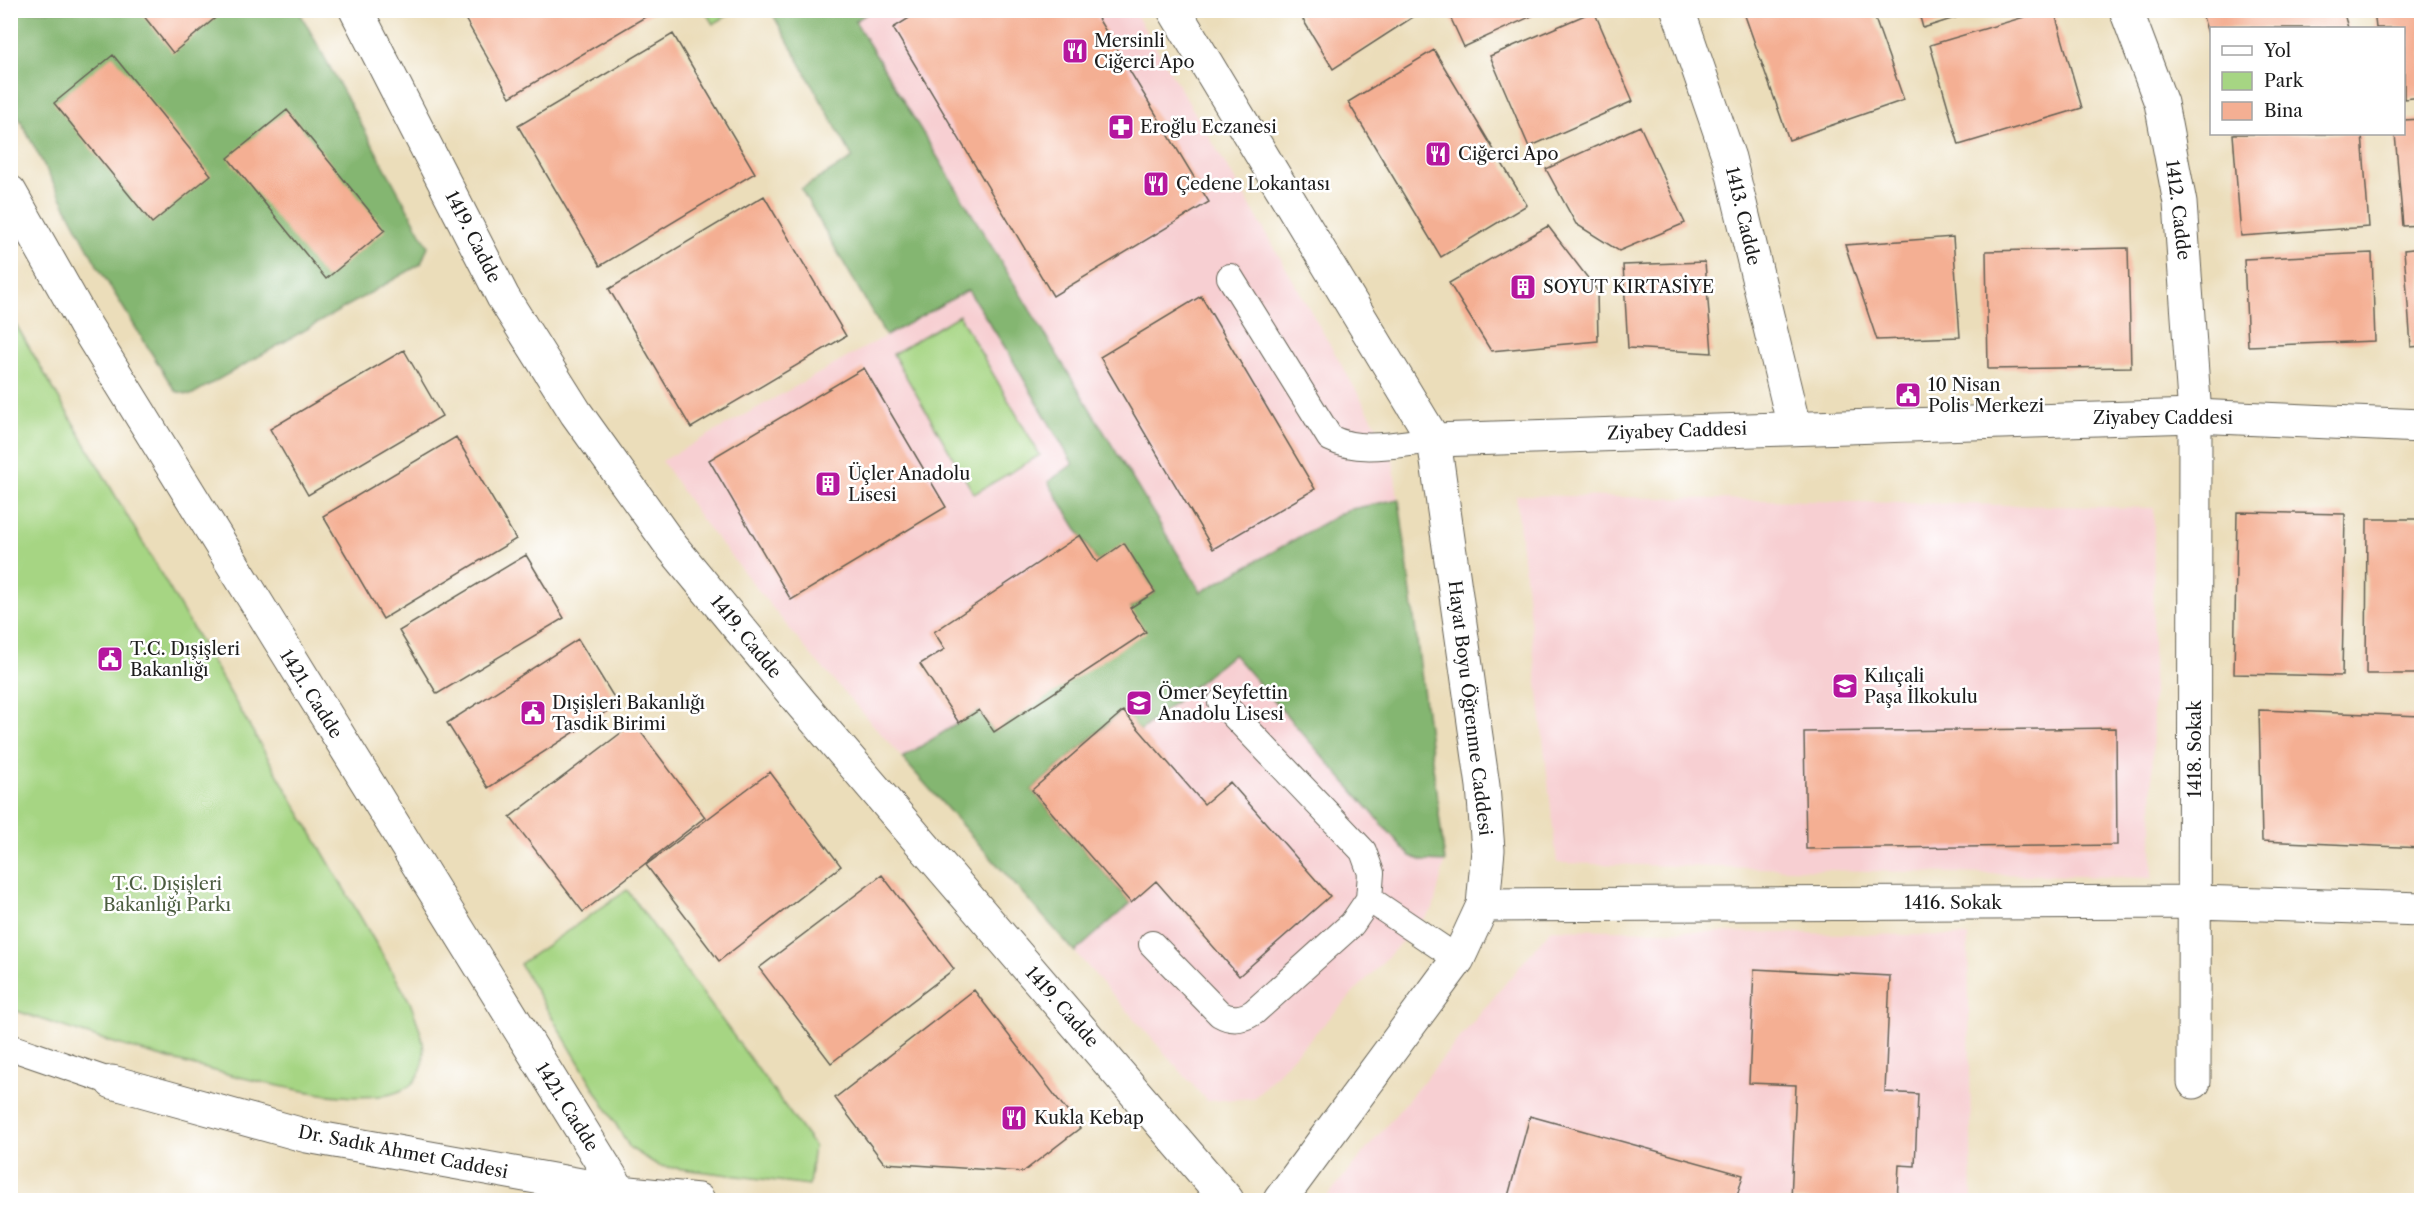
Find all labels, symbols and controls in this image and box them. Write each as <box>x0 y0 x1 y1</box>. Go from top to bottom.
legend <box>2210 27 2405 135</box>
place label: Mersinli Ciğerci Apo <box>1094 30 1195 73</box>
restaurant icon: Mersinli Ciğerci Apo <box>1060 36 1090 66</box>
text: Yol <box>2263 40 2291 62</box>
text: Park <box>2264 70 2305 92</box>
text: Bina <box>2264 100 2303 122</box>
pharmacy icon: Eroğlu Eczanesi <box>1106 112 1136 142</box>
place label: Eroğlu Eczanesi <box>1140 116 1277 138</box>
restaurant icon: Ciğerci Apo <box>1423 139 1453 169</box>
place label: Ciğerci Apo <box>1458 143 1559 165</box>
street label: 1412. Cadde <box>2161 159 2195 261</box>
street label: 1413. Cadde <box>1721 165 1765 267</box>
restaurant icon: Çedene Lokantası <box>1141 169 1171 199</box>
place label: Çedene Lokantası <box>1176 173 1330 195</box>
street label: 1419. Cadde <box>440 187 506 287</box>
building icon: SOYUT KIRTASİYE <box>1508 272 1538 302</box>
place label: SOYUT KIRTASİYE <box>1543 275 1714 298</box>
place label: 10 Nisan Polis Merkezi <box>1928 374 2044 417</box>
public building icon: 10 Nisan Polis Merkezi <box>1893 380 1923 410</box>
street label: Ziyabey Caddesi <box>2093 407 2234 429</box>
street label: Ziyabey Caddesi <box>1607 418 1748 444</box>
place label: Üçler Anadolu Lisesi <box>848 462 970 506</box>
building icon: Üçler Anadolu Lisesi <box>813 469 843 499</box>
street label: Hayat Boyu Öğrenme Caddesi <box>1443 579 1498 837</box>
street label: 1419. Cadde <box>706 591 786 683</box>
place label: T.C. Dışişleri Bakanlığı <box>130 638 240 681</box>
public building icon: T.C. Dışişleri Bakanlığı <box>95 644 125 674</box>
street label: 1421. Cadde <box>275 645 347 743</box>
place label: Kılıçali Paşa İlkokulu <box>1864 665 1978 708</box>
school or university icon: Kılıçali Paşa İlkokulu <box>1830 671 1860 701</box>
place label: Ömer Seyfettin Anadolu Lisesi <box>1157 681 1288 725</box>
school or university icon: Ömer Seyfettin Anadolu Lisesi <box>1124 688 1154 718</box>
place label: Dışişleri Bakanlığı Tasdik Birimi <box>552 692 706 735</box>
public building icon: Dışişleri Bakanlığı Tasdik Birimi <box>518 698 548 728</box>
street label: 1418. Sokak <box>2184 699 2206 798</box>
park label: T.C. Dışişleri Bakanlığı Parkı <box>103 873 231 916</box>
street label: 1416. Sokak <box>1904 892 2003 914</box>
street label: 1419. Cadde <box>1021 962 1103 1052</box>
street label: 1421. Cadde <box>531 1058 603 1156</box>
restaurant icon: Kukla Kebap <box>999 1103 1029 1133</box>
place label: Kukla Kebap <box>1034 1107 1144 1129</box>
street label: Dr. Sadık Ahmet Caddesi <box>296 1121 510 1183</box>

